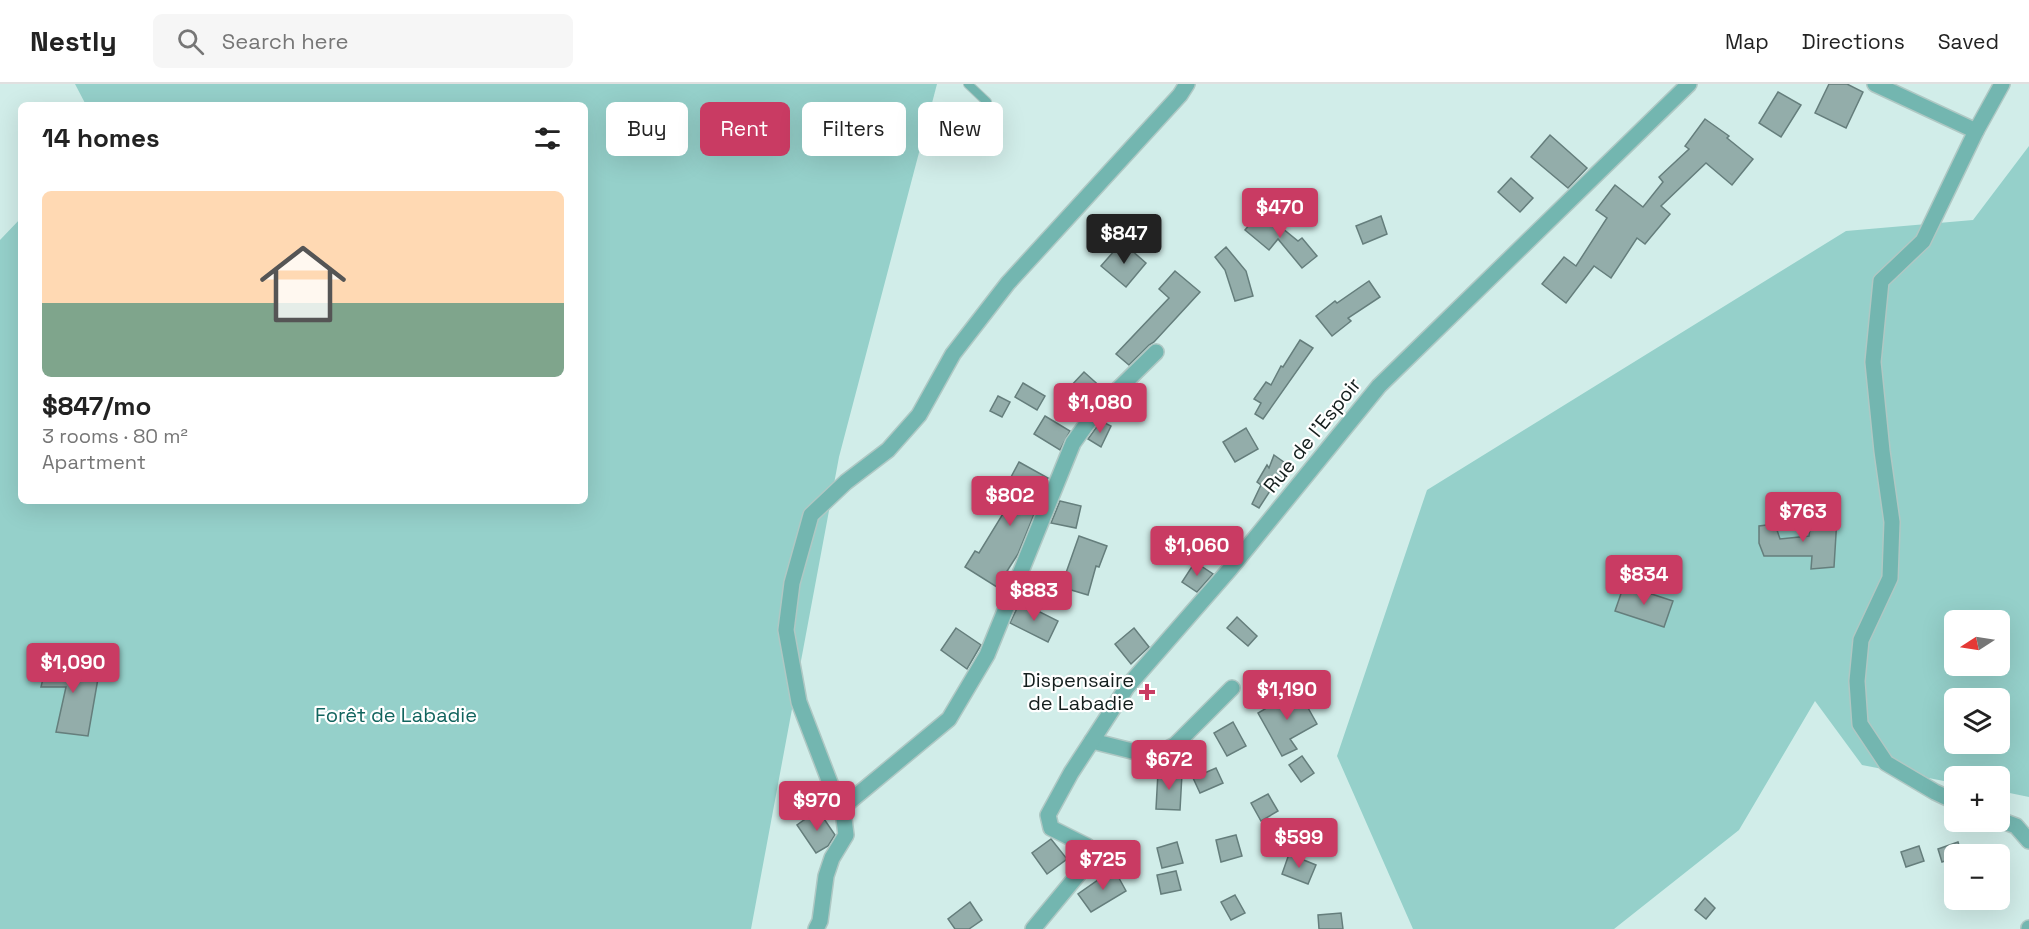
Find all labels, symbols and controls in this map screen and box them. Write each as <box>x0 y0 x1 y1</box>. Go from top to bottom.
search box <box>153 14 573 68</box>
text: Nestly <box>30 23 117 59</box>
icon: search <box>174 25 207 58</box>
text: Search here <box>222 27 349 55</box>
text: Map <box>1725 28 1769 55</box>
text: Directions <box>1802 28 1905 55</box>
text: Saved <box>1938 28 1999 55</box>
chip: Buy <box>606 102 688 156</box>
chip: Rent <box>700 102 790 156</box>
chip: Filters <box>802 102 906 156</box>
chip: New <box>918 102 1003 156</box>
text: 14 homes <box>42 121 160 155</box>
icon: filters <box>531 122 564 155</box>
pin: $470 <box>1244 188 1316 239</box>
text: $470 <box>1256 194 1304 220</box>
pin: $847 <box>1088 214 1160 265</box>
text: $847 <box>1100 220 1148 246</box>
icon: home <box>249 230 357 338</box>
street label: Rue de l'Espoir <box>1257 372 1367 498</box>
pin: $1,080 <box>1051 383 1149 434</box>
text: $847/mo <box>42 389 151 423</box>
text: $1,080 <box>1068 389 1132 415</box>
text: 3 rooms · 80 m² <box>42 423 188 449</box>
text: Apartment <box>42 449 146 475</box>
pin: $802 <box>974 476 1046 527</box>
text: $802 <box>986 482 1034 508</box>
pin: $763 <box>1767 492 1839 543</box>
text: $763 <box>1779 498 1827 524</box>
pin: $1,060 <box>1148 526 1246 577</box>
text: $1,060 <box>1164 532 1230 558</box>
pin: $834 <box>1608 555 1680 606</box>
text: $834 <box>1620 561 1669 587</box>
pin: $883 <box>998 571 1070 622</box>
text: $883 <box>1010 577 1058 603</box>
north arrow <box>1944 610 2010 676</box>
map controls <box>1944 610 2010 910</box>
pin: $1,090 <box>24 643 122 694</box>
text: $1,090 <box>40 649 106 675</box>
place label: Dispensaire de Labadie <box>1022 667 1134 716</box>
pin: $1,190 <box>1238 670 1336 721</box>
text: $1,190 <box>1257 676 1317 702</box>
marker: Dispensaire de Labadie <box>1138 683 1156 701</box>
button: layers <box>1944 688 2010 754</box>
park label: Forêt de Labadie <box>315 702 477 728</box>
pin: $672 <box>1133 740 1205 791</box>
text: $672 <box>1145 746 1193 772</box>
button: + <box>1944 766 2010 832</box>
pin: $970 <box>781 781 853 832</box>
text: $970 <box>793 787 841 813</box>
pin: $599 <box>1263 818 1335 869</box>
text: $599 <box>1275 824 1323 850</box>
pin: $725 <box>1067 840 1139 891</box>
button: − <box>1944 844 2010 910</box>
text: $725 <box>1080 846 1127 872</box>

